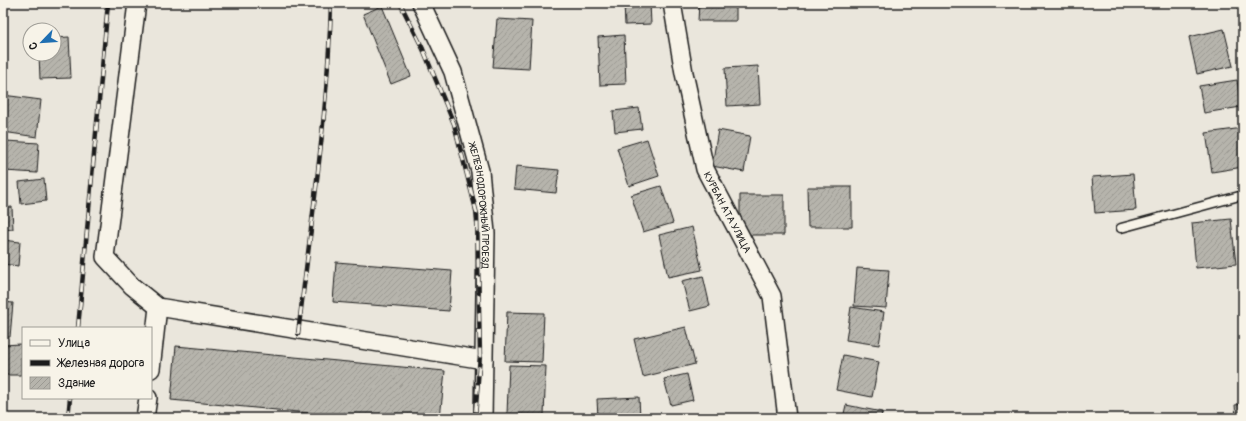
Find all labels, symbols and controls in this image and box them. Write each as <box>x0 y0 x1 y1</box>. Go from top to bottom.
north arrow <box>22 22 62 62</box>
text: С <box>26 40 41 52</box>
street label: ЖЕЛЕЗНОДОРОЖНЫЙ ПРОЕЗД <box>465 140 492 270</box>
street label: КУРБАН АТА УЛИЦА <box>701 170 753 256</box>
legend <box>22 327 152 399</box>
text: Улица <box>58 336 90 351</box>
text: Железная дорога <box>56 356 145 371</box>
text: Здание <box>58 376 95 391</box>

